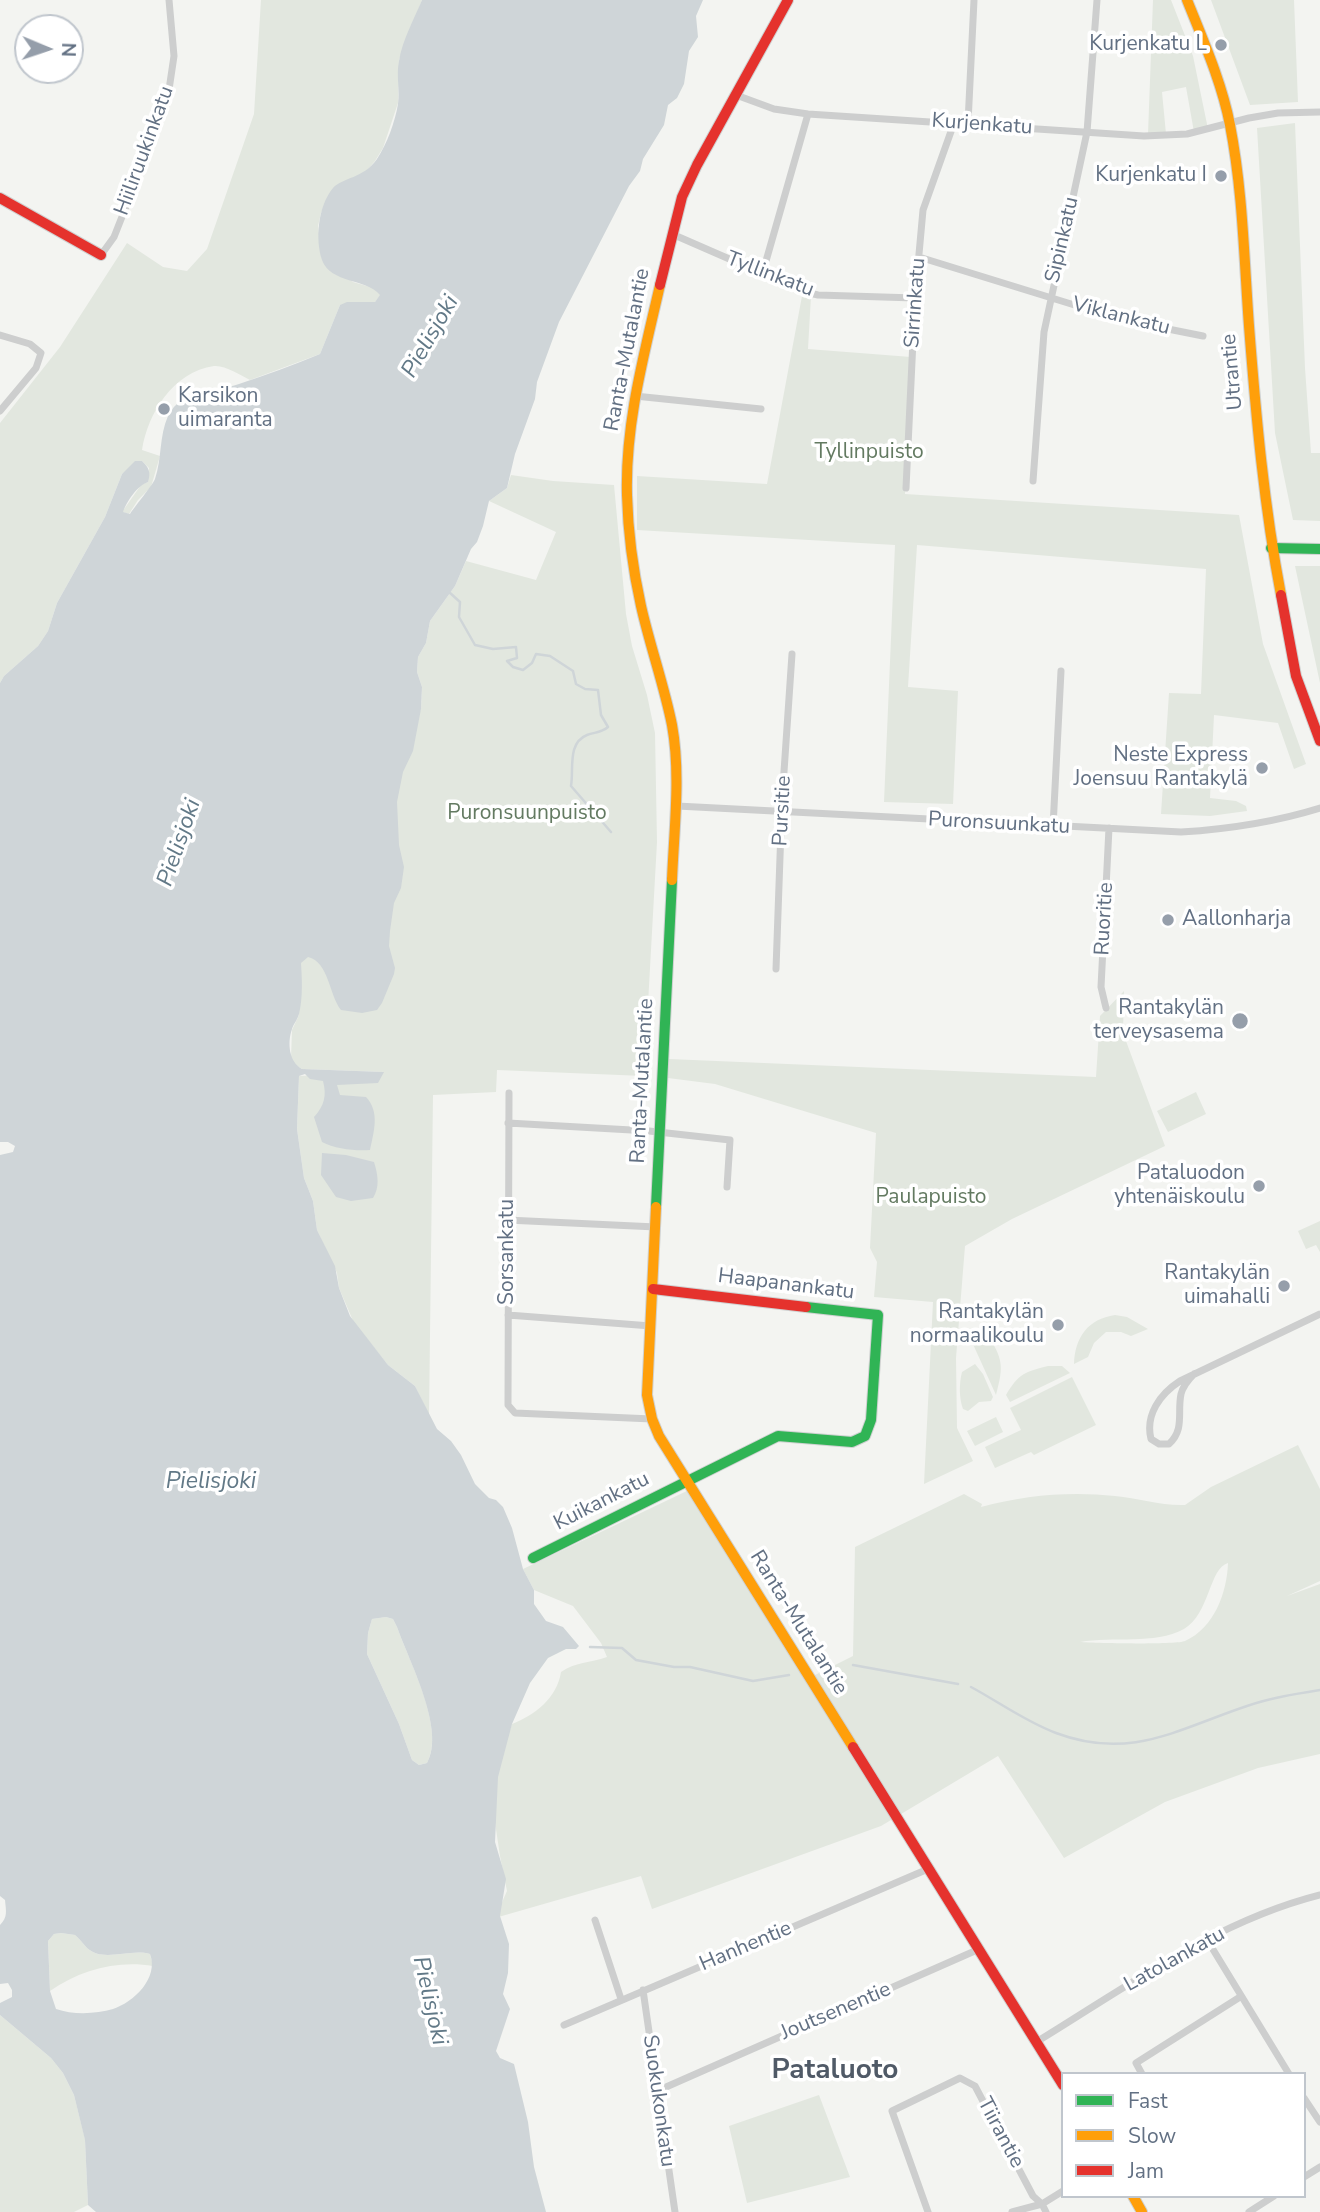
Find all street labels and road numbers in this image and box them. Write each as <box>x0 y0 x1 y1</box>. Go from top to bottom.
street label: Hiiliruukinkatu <box>110 83 180 219</box>
street label: Kurjenkatu <box>931 109 1033 141</box>
street label: Sipinkatu <box>1041 195 1085 285</box>
street label: Tyllinkatu <box>723 247 817 303</box>
street label: Sirrinkatu <box>900 257 932 349</box>
street label: Ranta-Mutalantie <box>600 266 656 434</box>
street label: Viklankatu <box>1070 293 1172 341</box>
street label: Utrantie <box>1217 333 1249 411</box>
street label: Pursitie <box>769 775 797 847</box>
street label: Puronsuunkatu <box>927 808 1071 840</box>
street label: Ruoritie <box>1090 882 1120 956</box>
street label: Ranta-Mutalantie <box>626 998 660 1164</box>
street label: Sorsankatu <box>495 1199 521 1305</box>
street label: Haapanankatu <box>716 1264 856 1306</box>
street label: Kuikankatu <box>550 1467 654 1537</box>
street label: Ranta-Mutalantie <box>744 1546 852 1700</box>
street label: Hanhentie <box>696 1916 796 1978</box>
street label: Latolankatu <box>1120 1922 1230 1998</box>
street label: Joutsenentie <box>777 1977 895 2047</box>
street label: Suokukonkatu <box>636 2033 680 2169</box>
street label: Tiirantie <box>971 2093 1029 2173</box>

